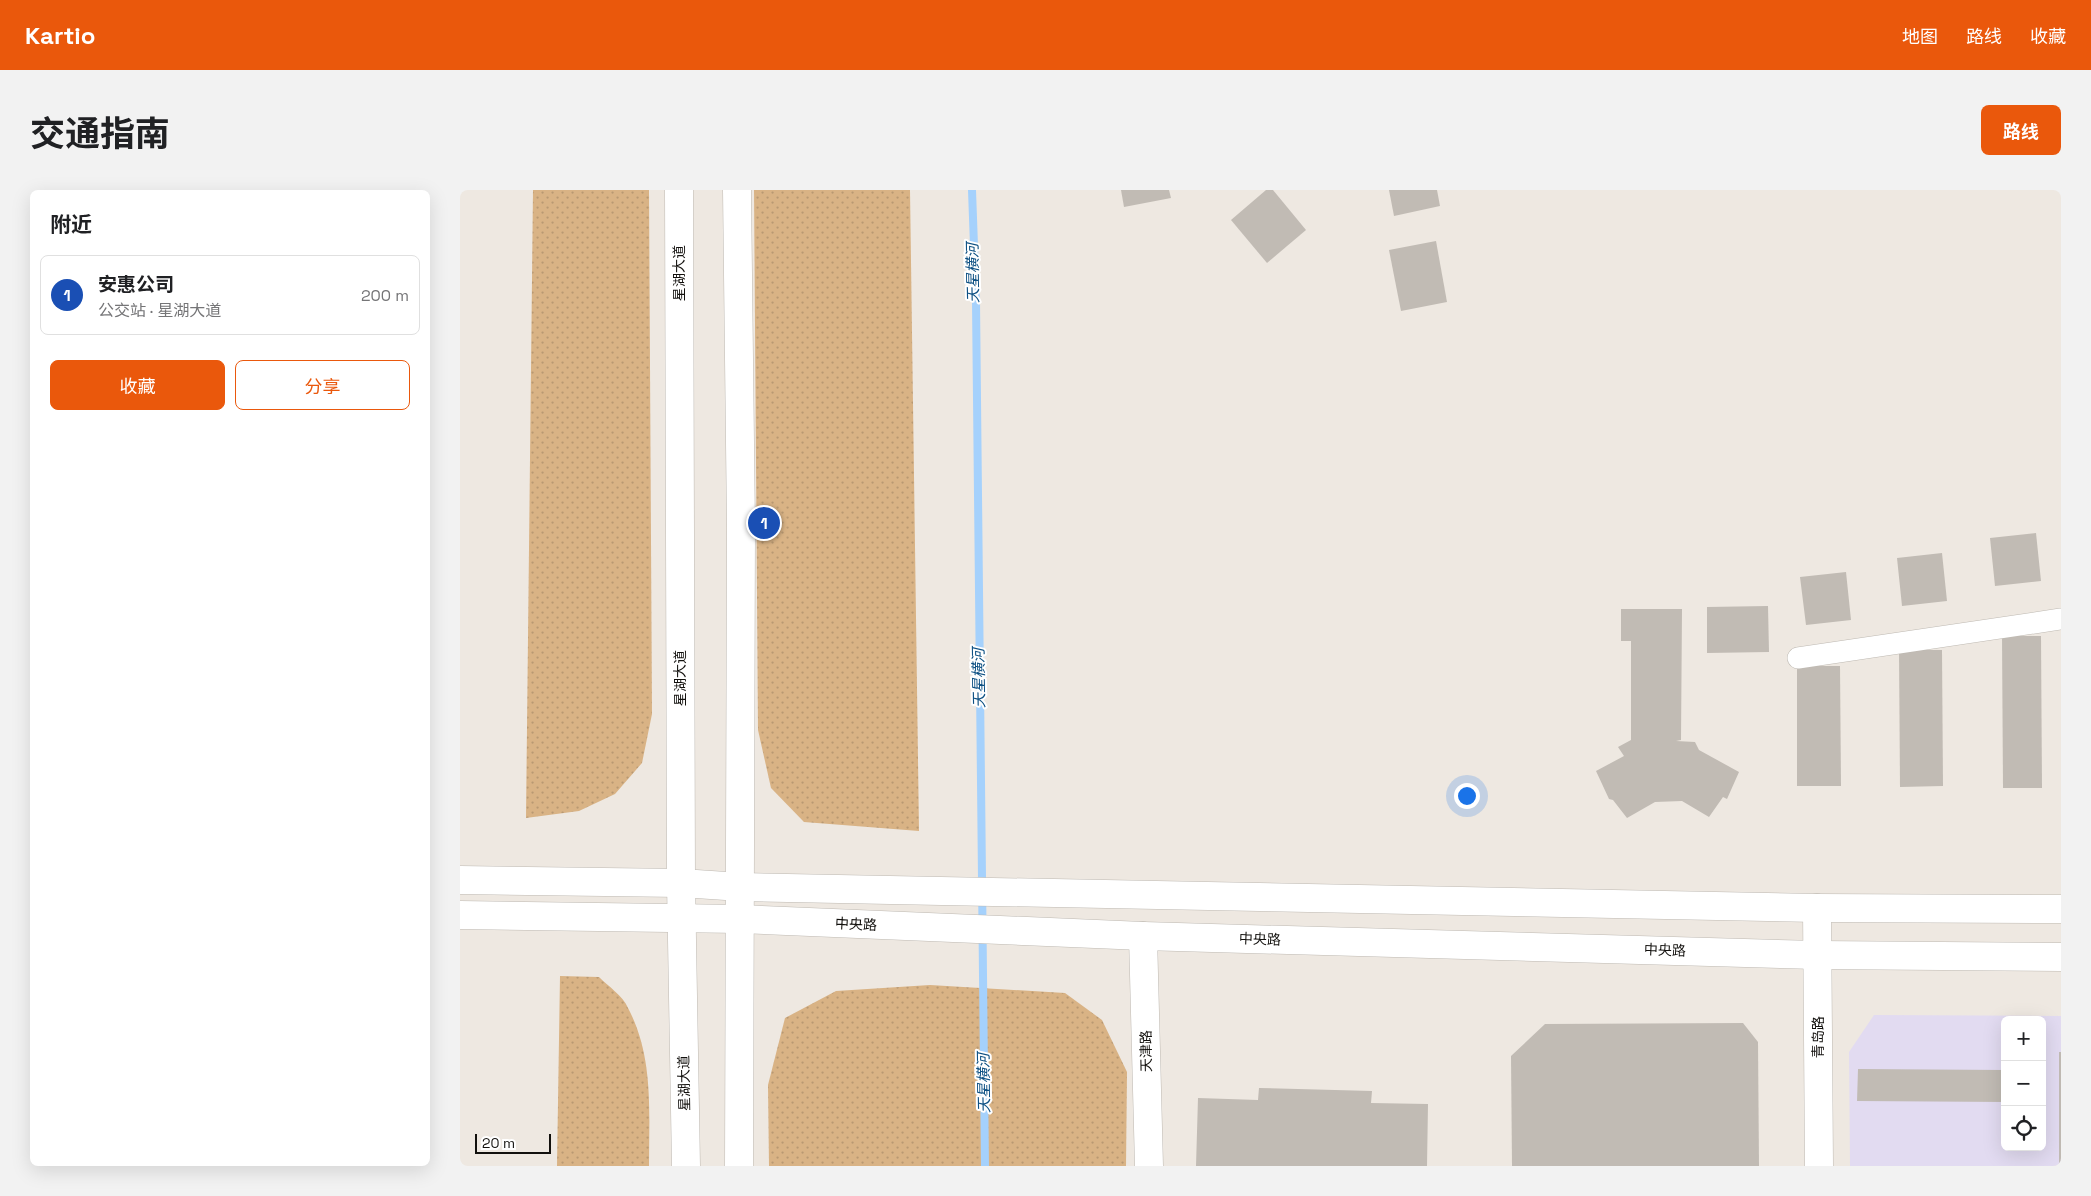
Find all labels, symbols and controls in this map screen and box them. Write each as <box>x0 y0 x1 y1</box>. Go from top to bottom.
text: Kartio <box>25 20 95 51</box>
text: 地图 <box>1902 25 1938 48</box>
text: 路线 <box>1966 25 2002 48</box>
text: 收藏 <box>2030 25 2066 48</box>
button: 路线 <box>1981 105 2061 155</box>
text: 交通指南 <box>30 112 170 156</box>
text: 附近 <box>50 211 92 238</box>
water label: 天星横河 <box>962 240 983 303</box>
street label: 星湖大道 <box>670 245 688 301</box>
text: 安惠公司 <box>98 272 174 297</box>
text: 1 <box>63 285 71 306</box>
text: 200 m <box>361 285 409 306</box>
text: 公交站 · 星湖大道 <box>98 300 221 321</box>
button: 收藏 <box>50 360 225 410</box>
button: 分享 <box>235 360 410 410</box>
pin: 1 <box>748 504 780 542</box>
water label: 天星横河 <box>968 645 989 708</box>
street label: 星湖大道 <box>671 650 689 706</box>
your location <box>1454 783 1480 809</box>
street label: 中央路 <box>835 914 877 934</box>
street label: 中央路 <box>1239 929 1281 949</box>
street label: 中央路 <box>1644 940 1686 960</box>
street label: 青岛路 <box>1809 1016 1827 1058</box>
map controls <box>2001 1016 2046 1151</box>
button: + <box>2001 1016 2046 1061</box>
street label: 天津路 <box>1137 1030 1155 1072</box>
water label: 天星横河 <box>973 1050 994 1113</box>
street label: 星湖大道 <box>675 1055 693 1111</box>
button: − <box>2001 1061 2046 1106</box>
button: locate <box>2001 1106 2046 1151</box>
scale bar <box>475 1131 551 1154</box>
text: 20 m <box>482 1134 515 1152</box>

